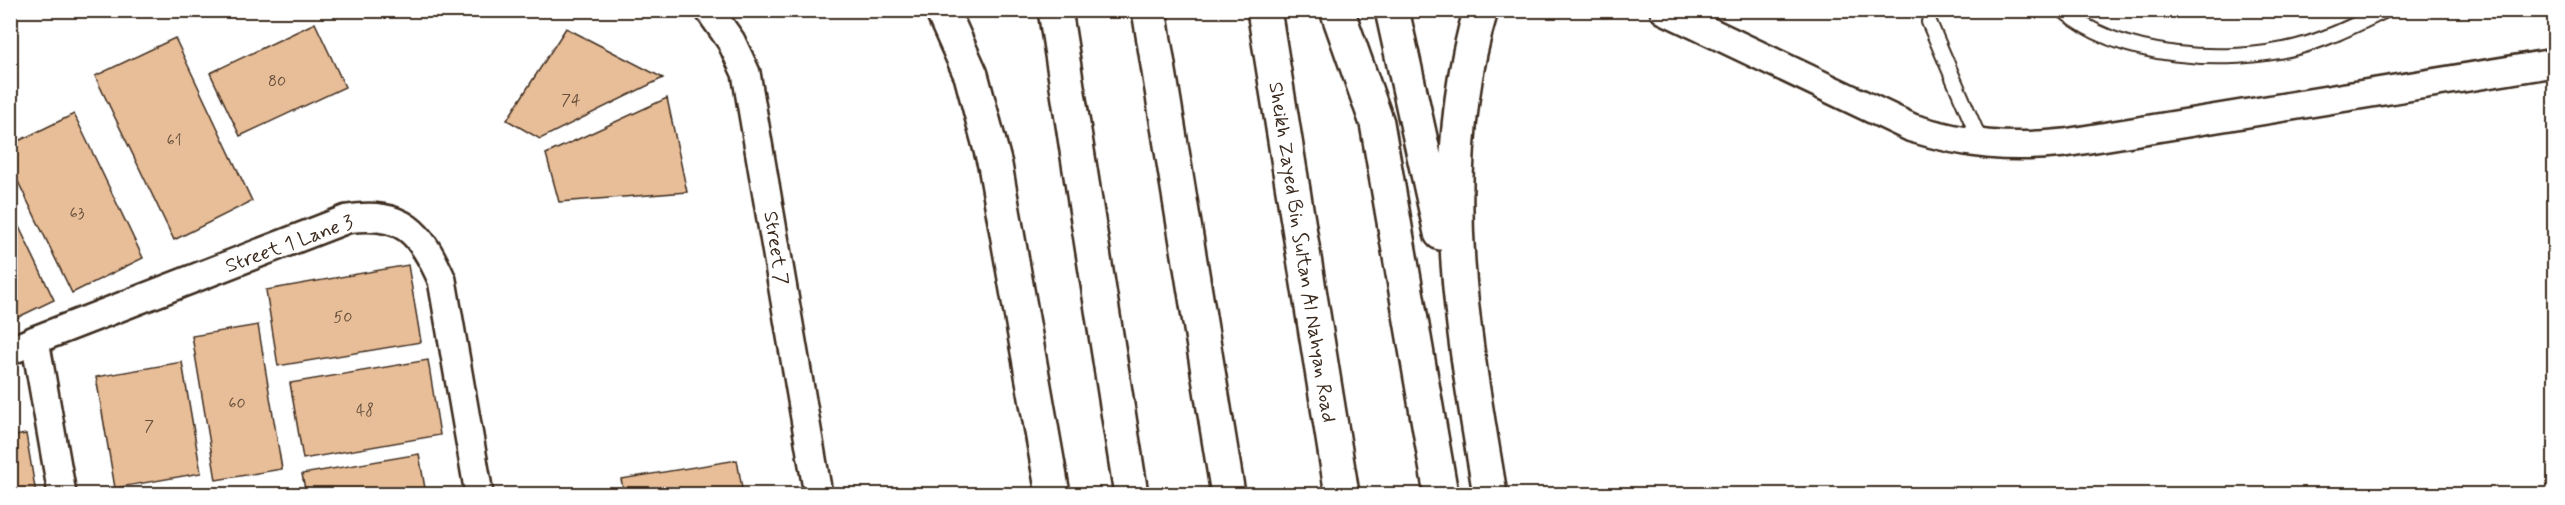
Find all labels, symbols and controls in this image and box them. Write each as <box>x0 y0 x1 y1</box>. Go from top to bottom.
house number: 80 <box>268 71 286 92</box>
street label: Sheikh Zayed Bin Sultan Al Nahyan Road <box>1261 80 1342 425</box>
house number: 74 <box>561 90 581 111</box>
house number: 61 <box>166 130 182 151</box>
house number: 63 <box>70 203 85 224</box>
street label: Street 1 Lane 3 <box>222 209 357 280</box>
street label: Street 7 <box>756 209 795 287</box>
house number: 50 <box>334 307 352 328</box>
house number: 60 <box>228 393 246 414</box>
house number: 48 <box>356 400 374 421</box>
house number: 7 <box>144 416 154 437</box>

